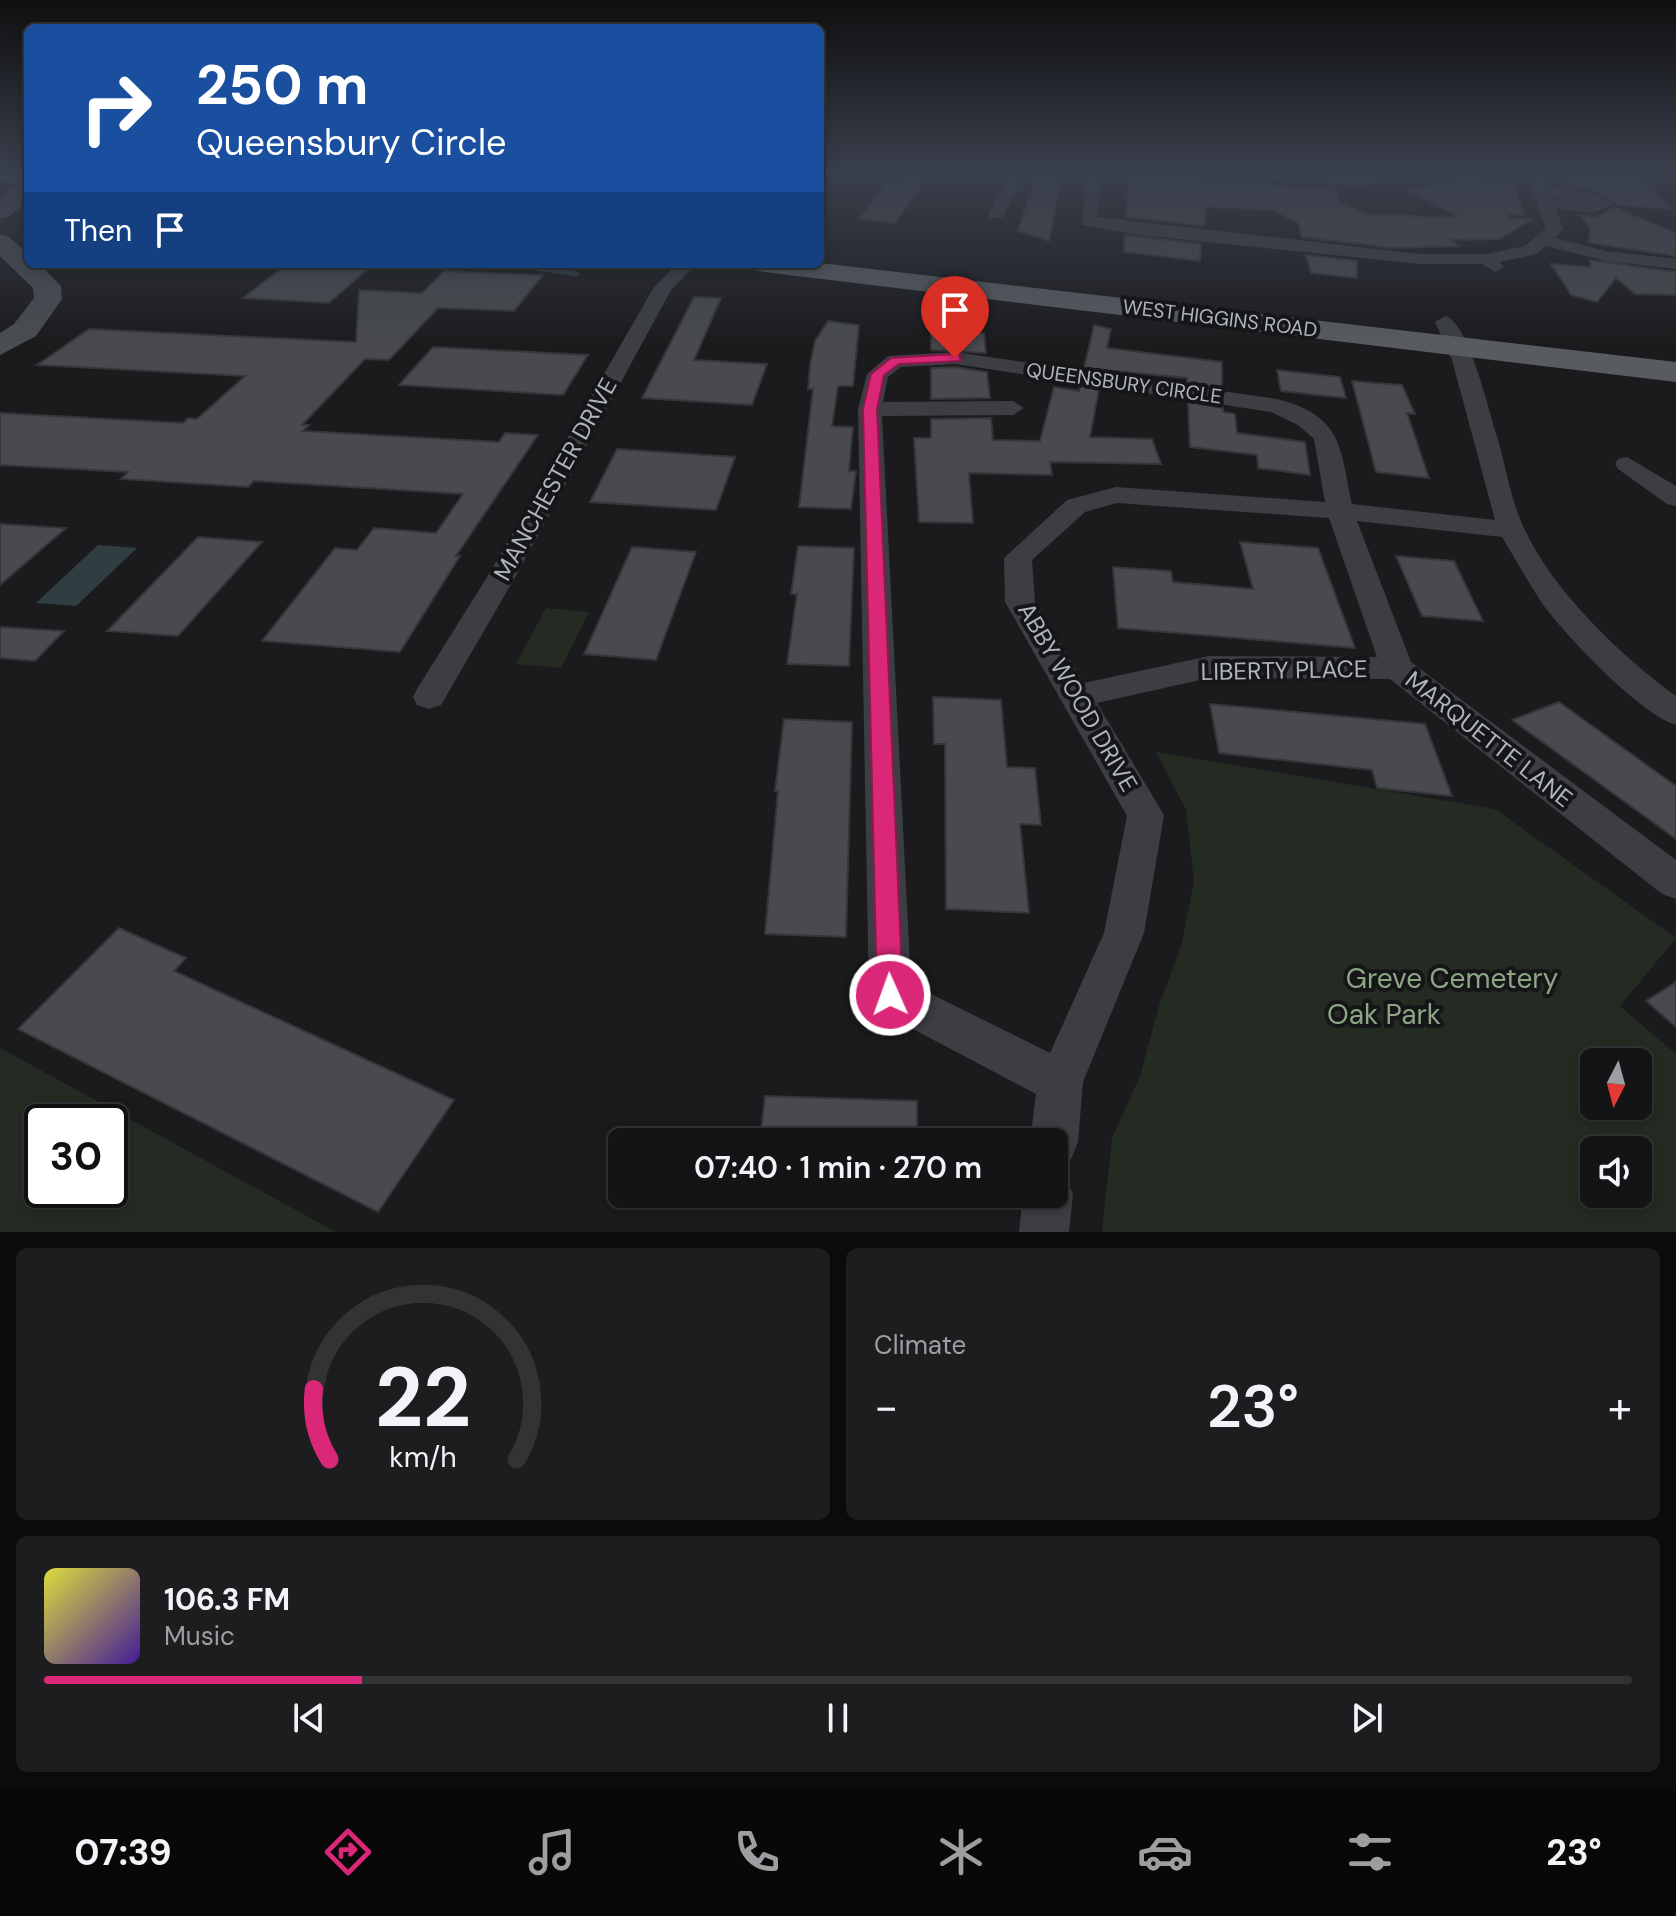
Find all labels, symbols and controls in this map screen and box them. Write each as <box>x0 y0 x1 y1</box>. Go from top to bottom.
text: 250 m <box>196 48 368 121</box>
icon: right <box>64 56 168 160</box>
text: Queensbury Circle <box>196 119 506 166</box>
icon: arrive <box>148 208 192 252</box>
text: Then <box>64 211 132 250</box>
pin <box>921 276 989 358</box>
icon: arrive <box>933 288 977 332</box>
street label: WEST HIGGINS ROAD <box>1121 293 1319 343</box>
street label: QUEENSBURY CIRCLE <box>1025 356 1223 410</box>
street label: MANCHESTER DRIVE <box>486 372 624 586</box>
street label: ABBY WOOD DRIVE <box>1011 597 1145 797</box>
street label: LIBERTY PLACE <box>1200 653 1368 687</box>
street label: MARQUETTE LANE <box>1399 664 1579 814</box>
position arrow <box>848 953 932 1037</box>
park label: Greve Cemetery <box>1346 960 1558 997</box>
park label: Oak Park <box>1327 996 1441 1033</box>
north arrow <box>1580 1048 1652 1120</box>
map controls <box>1580 1048 1652 1208</box>
speed limit sign: 30 <box>24 1104 128 1208</box>
button: sound <box>1580 1136 1652 1208</box>
text: 07:40 · 1 min · 270 m <box>694 1148 982 1187</box>
text: Climate <box>874 1328 966 1362</box>
text: 22 <box>375 1343 471 1452</box>
text: 23° <box>1207 1367 1299 1446</box>
text: − <box>874 1378 898 1436</box>
text: + <box>1608 1378 1632 1436</box>
text: km/h <box>389 1439 457 1476</box>
text: 106.3 FM <box>164 1580 290 1619</box>
text: Music <box>164 1619 235 1653</box>
icon: previous <box>287 1696 331 1740</box>
icon: pause <box>816 1696 860 1740</box>
icon: next <box>1345 1696 1389 1740</box>
icon: directions <box>320 1824 376 1880</box>
icon: music <box>524 1824 580 1880</box>
icon: phone <box>729 1824 785 1880</box>
icon: climate <box>933 1824 989 1880</box>
icon: car <box>1137 1824 1193 1880</box>
icon: filters <box>1342 1824 1398 1880</box>
text: 07:39 <box>74 1829 172 1876</box>
text: 23° <box>1546 1829 1602 1876</box>

